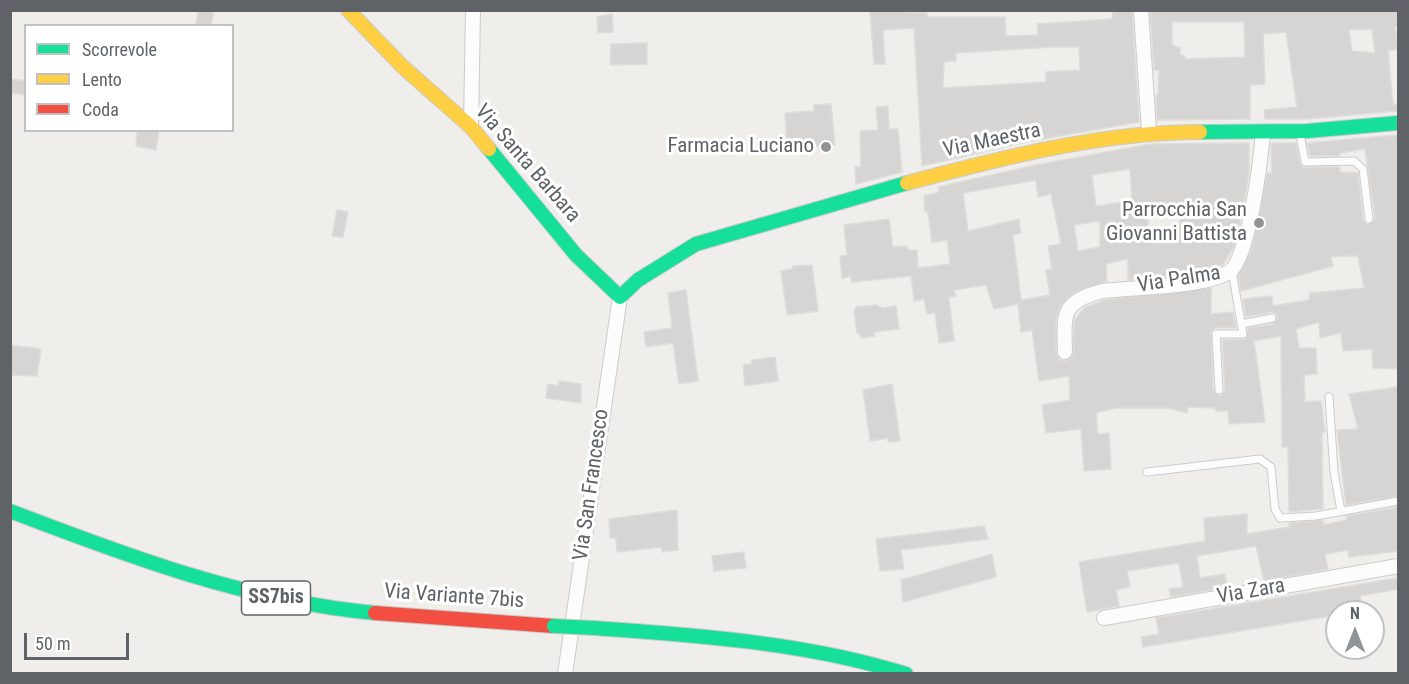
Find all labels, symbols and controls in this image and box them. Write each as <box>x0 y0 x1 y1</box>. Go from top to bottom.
legend <box>24 24 234 132</box>
text: Scorrevole <box>82 39 157 60</box>
text: Lento <box>82 69 122 90</box>
text: Coda <box>82 99 119 120</box>
street label: Via Santa Barbara <box>469 100 585 228</box>
street label: Via Maestra <box>941 118 1043 164</box>
place label: Farmacia Luciano <box>668 134 814 160</box>
marker: Farmacia Luciano <box>819 140 833 154</box>
place label: Parrocchia San Giovanni Battista <box>1106 198 1247 248</box>
marker: Parrocchia San Giovanni Battista <box>1252 216 1266 230</box>
street label: Via Palma <box>1136 261 1222 299</box>
street label: Via San Francesco <box>569 408 615 562</box>
street label: Via Zara <box>1215 574 1287 610</box>
street label: Via Variante 7bis <box>383 580 525 614</box>
road number: SS7bis <box>242 581 310 615</box>
north arrow <box>1325 600 1385 660</box>
text: N <box>1350 604 1360 623</box>
scale bar <box>27 621 132 659</box>
text: 50 m <box>35 633 70 654</box>

